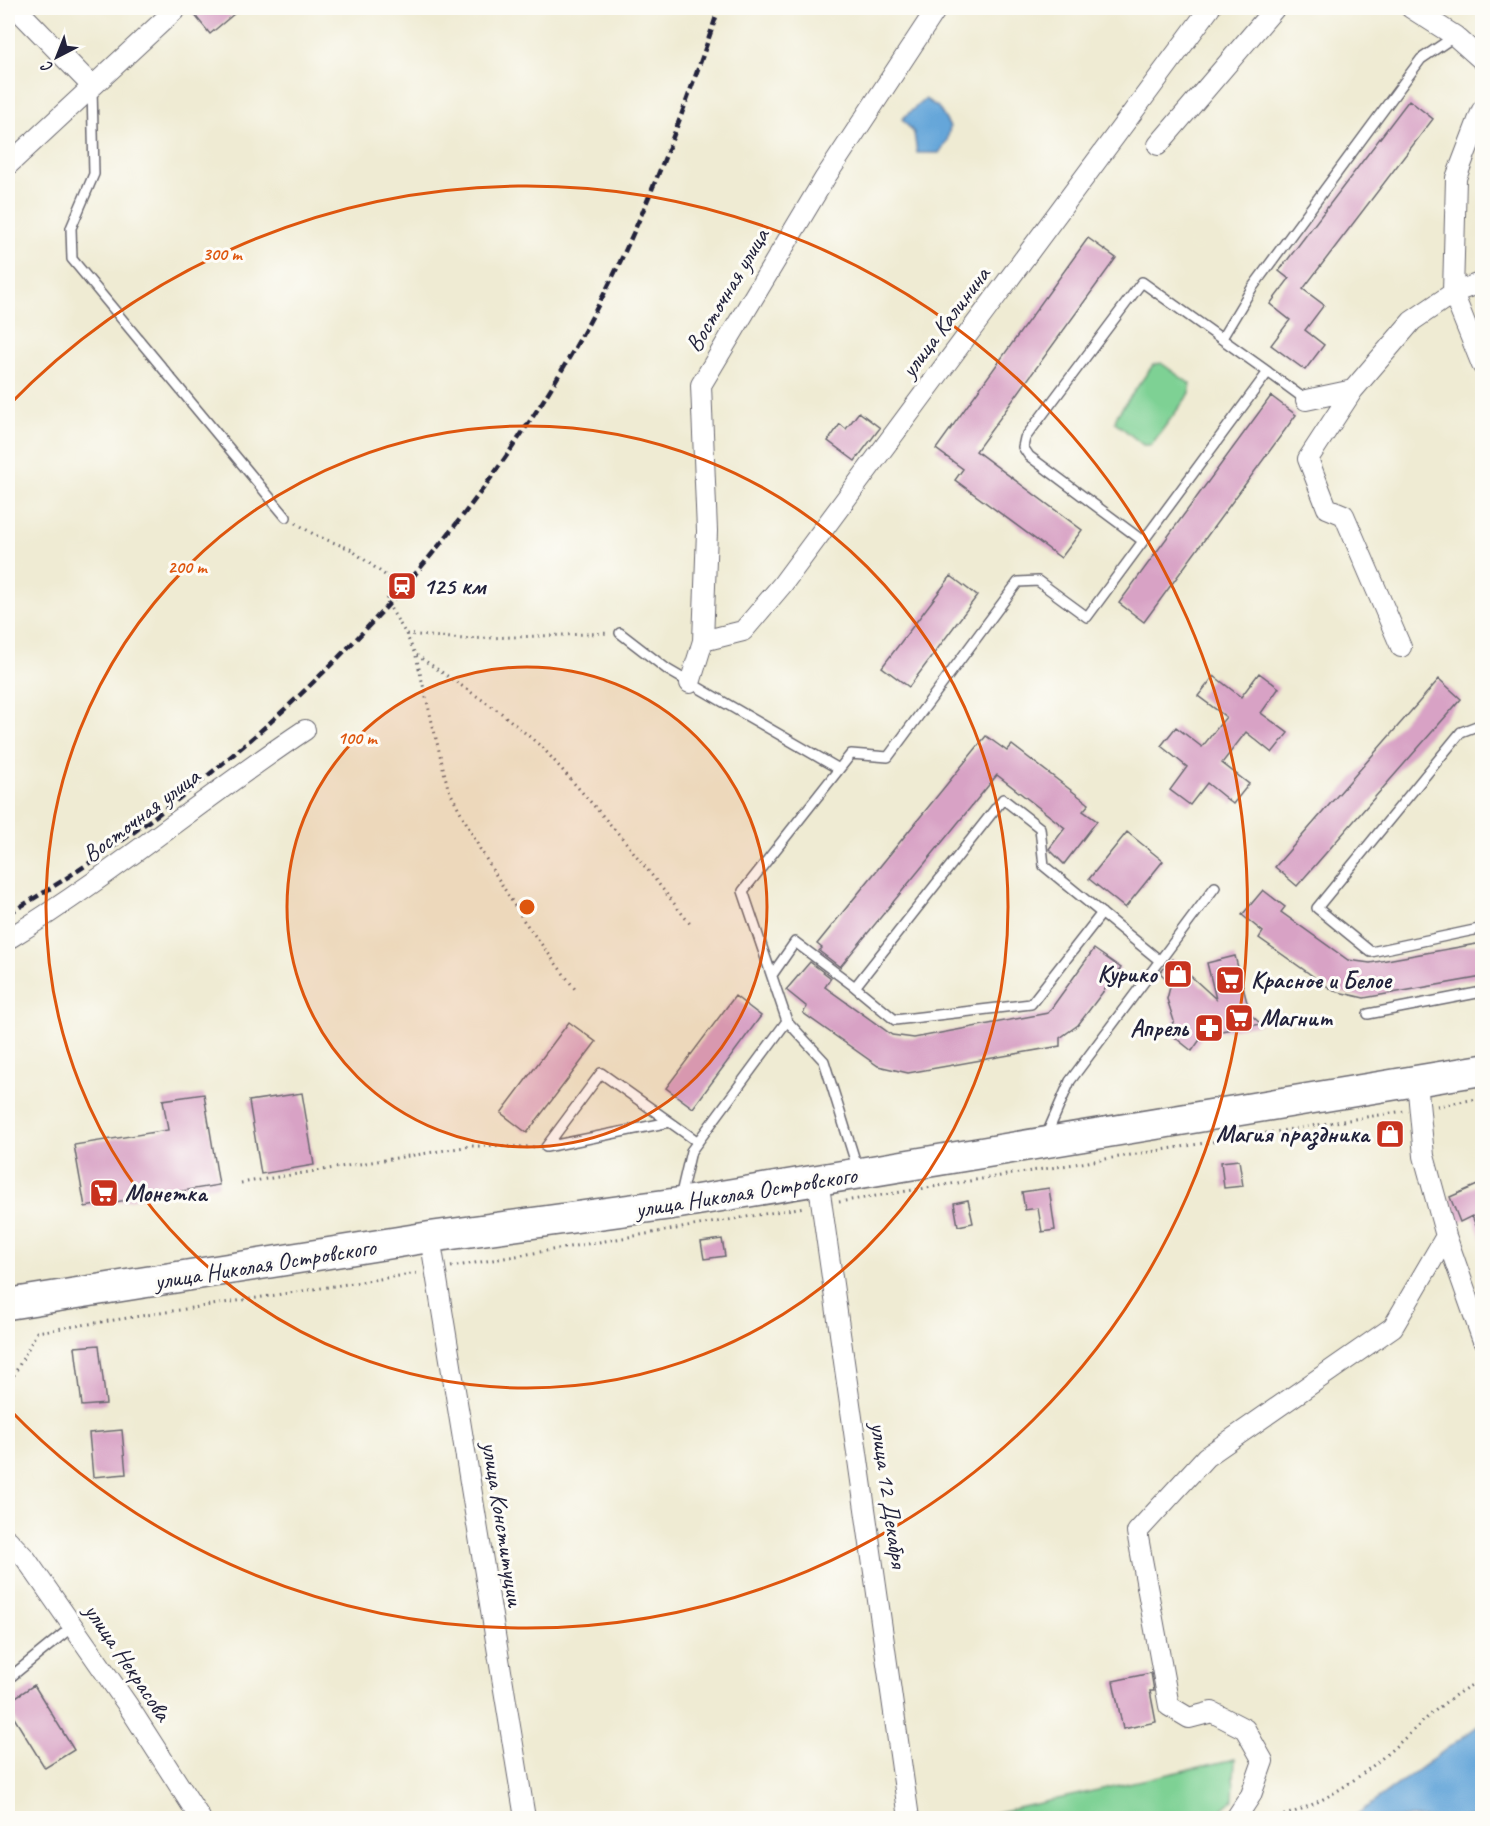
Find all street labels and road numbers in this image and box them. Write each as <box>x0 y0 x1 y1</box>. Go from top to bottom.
street label: Восточная улица <box>678 221 776 357</box>
street label: улица Калинина <box>892 259 997 385</box>
street label: Восточная улица <box>77 760 207 869</box>
street label: улица Николая Островского <box>631 1159 860 1225</box>
street label: улица Николая Островского <box>150 1231 379 1297</box>
street label: улица 12 Декабря <box>864 1418 914 1571</box>
street label: улица Конституции <box>475 1438 531 1610</box>
street label: улица Некрасова <box>77 1596 179 1728</box>

